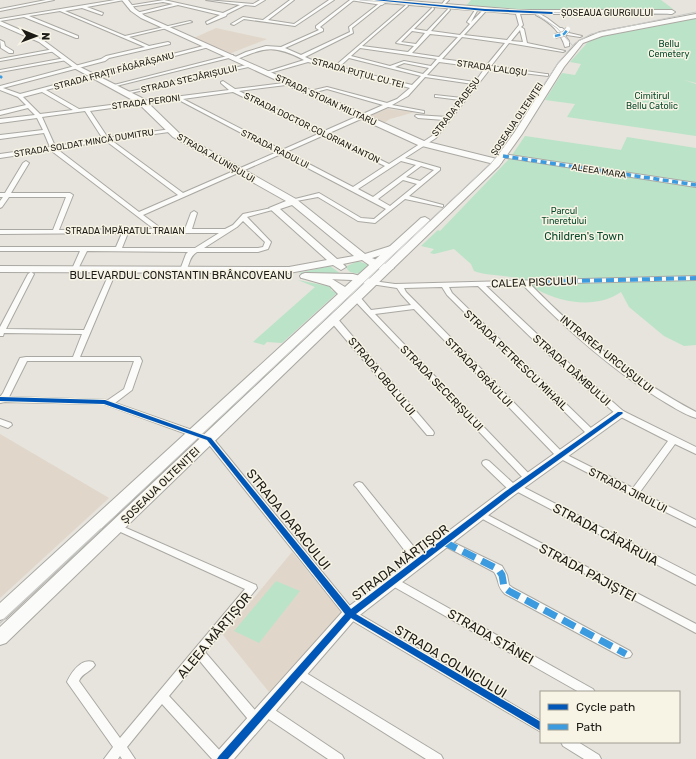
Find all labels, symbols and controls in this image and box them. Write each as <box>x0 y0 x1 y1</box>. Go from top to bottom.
street label: ȘOSEAUA GIURGIULUI <box>561 8 653 18</box>
north arrow <box>16 16 56 56</box>
text: N <box>39 32 52 40</box>
park label: Bellu Cemetery <box>649 39 690 59</box>
street label: STRADA FRAȚII FĂGĂRĂȘANU <box>52 49 175 92</box>
street label: STRADA PUȚUL CU TEI <box>311 56 405 90</box>
street label: STRADA LALOȘU <box>456 58 528 78</box>
street label: STRADA STEJĂRIȘULUI <box>140 62 238 95</box>
street label: STRADA STOIAN MILITARU <box>274 72 378 128</box>
street label: STRADA PADEȘU <box>430 76 482 138</box>
street label: ȘOSEAUA OLTENIȚEI <box>489 81 545 157</box>
street label: STRADA DOCTOR COLORIAN ANTON <box>242 91 382 165</box>
park label: Cimitirul Bellu Catolic <box>626 91 678 111</box>
street label: STRADA PERONI <box>111 93 181 111</box>
street label: STRADA SOLDAT MINCĂ DUMITRU <box>13 126 155 159</box>
street label: STRADA RADULUI <box>239 128 311 170</box>
street label: STRADA ALUNIȘULUI <box>175 132 257 184</box>
street label: ALEEA MARA <box>571 162 627 180</box>
park label: Parcul Tineretului <box>542 206 586 226</box>
street label: STRADA ÎMPĂRATUL TRAIAN <box>65 225 185 236</box>
park label: Children's Town <box>544 230 624 243</box>
street label: BULEVARDUL CONSTANTIN BRÂNCOVEANU <box>69 269 293 282</box>
street label: CALEA PISCULUI <box>491 275 577 290</box>
street label: STRADA PETRESCU MIHAIL <box>461 307 570 414</box>
street label: INTRAREA URCUȘULUI <box>557 313 656 396</box>
street label: STRADA DÂMBULUI <box>530 332 613 409</box>
street label: STRADA OBOLULUI <box>345 335 418 418</box>
street label: STRADA GRÂULUI <box>442 335 515 410</box>
street label: STRADA SECERIȘULUI <box>397 343 486 434</box>
street label: ȘOSEAUA OLTENIȚEI <box>118 444 202 526</box>
street label: STRADA JIRULUI <box>586 465 669 516</box>
street label: STRADA DARACULUI <box>243 466 334 573</box>
street label: STRADA CĂRĂRUIA <box>550 500 661 569</box>
street label: STRADA MĂRȚIȘOR <box>349 521 452 604</box>
street label: STRADA PAJIȘTEI <box>536 540 639 604</box>
street label: ALEEA MĂRȚIȘOR <box>174 589 255 681</box>
street label: STRADA STÂNEI <box>445 606 536 667</box>
street label: STRADA COLNICULUI <box>392 622 509 701</box>
legend <box>540 691 680 743</box>
text: Cycle path <box>576 700 635 714</box>
text: Path <box>576 720 602 734</box>

